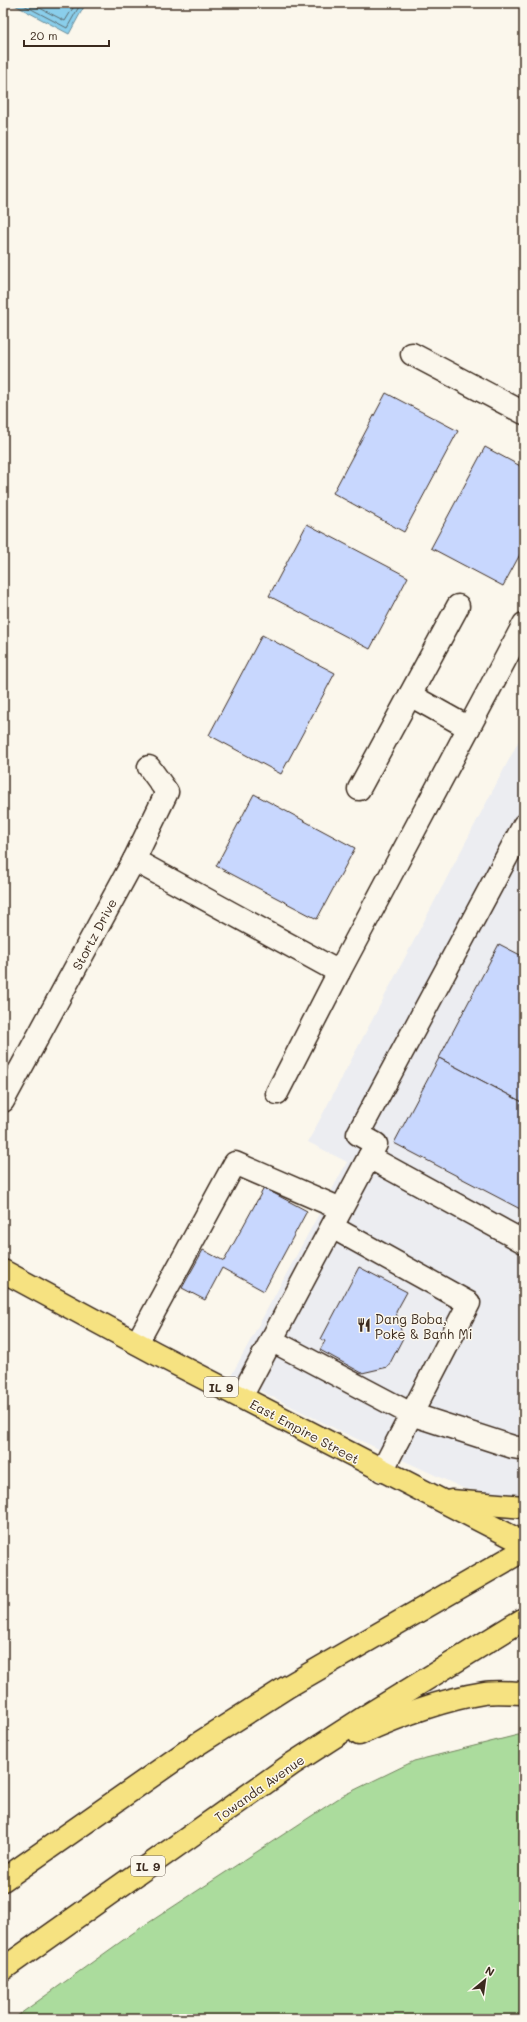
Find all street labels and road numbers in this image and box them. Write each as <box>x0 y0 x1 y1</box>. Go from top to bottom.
street label: Stortz Drive <box>68 895 120 973</box>
road number: IL 9 <box>204 1377 238 1397</box>
street label: East Empire Street <box>247 1395 363 1467</box>
street label: Towanda Avenue <box>211 1751 307 1825</box>
road number: IL 9 <box>131 1856 165 1876</box>

